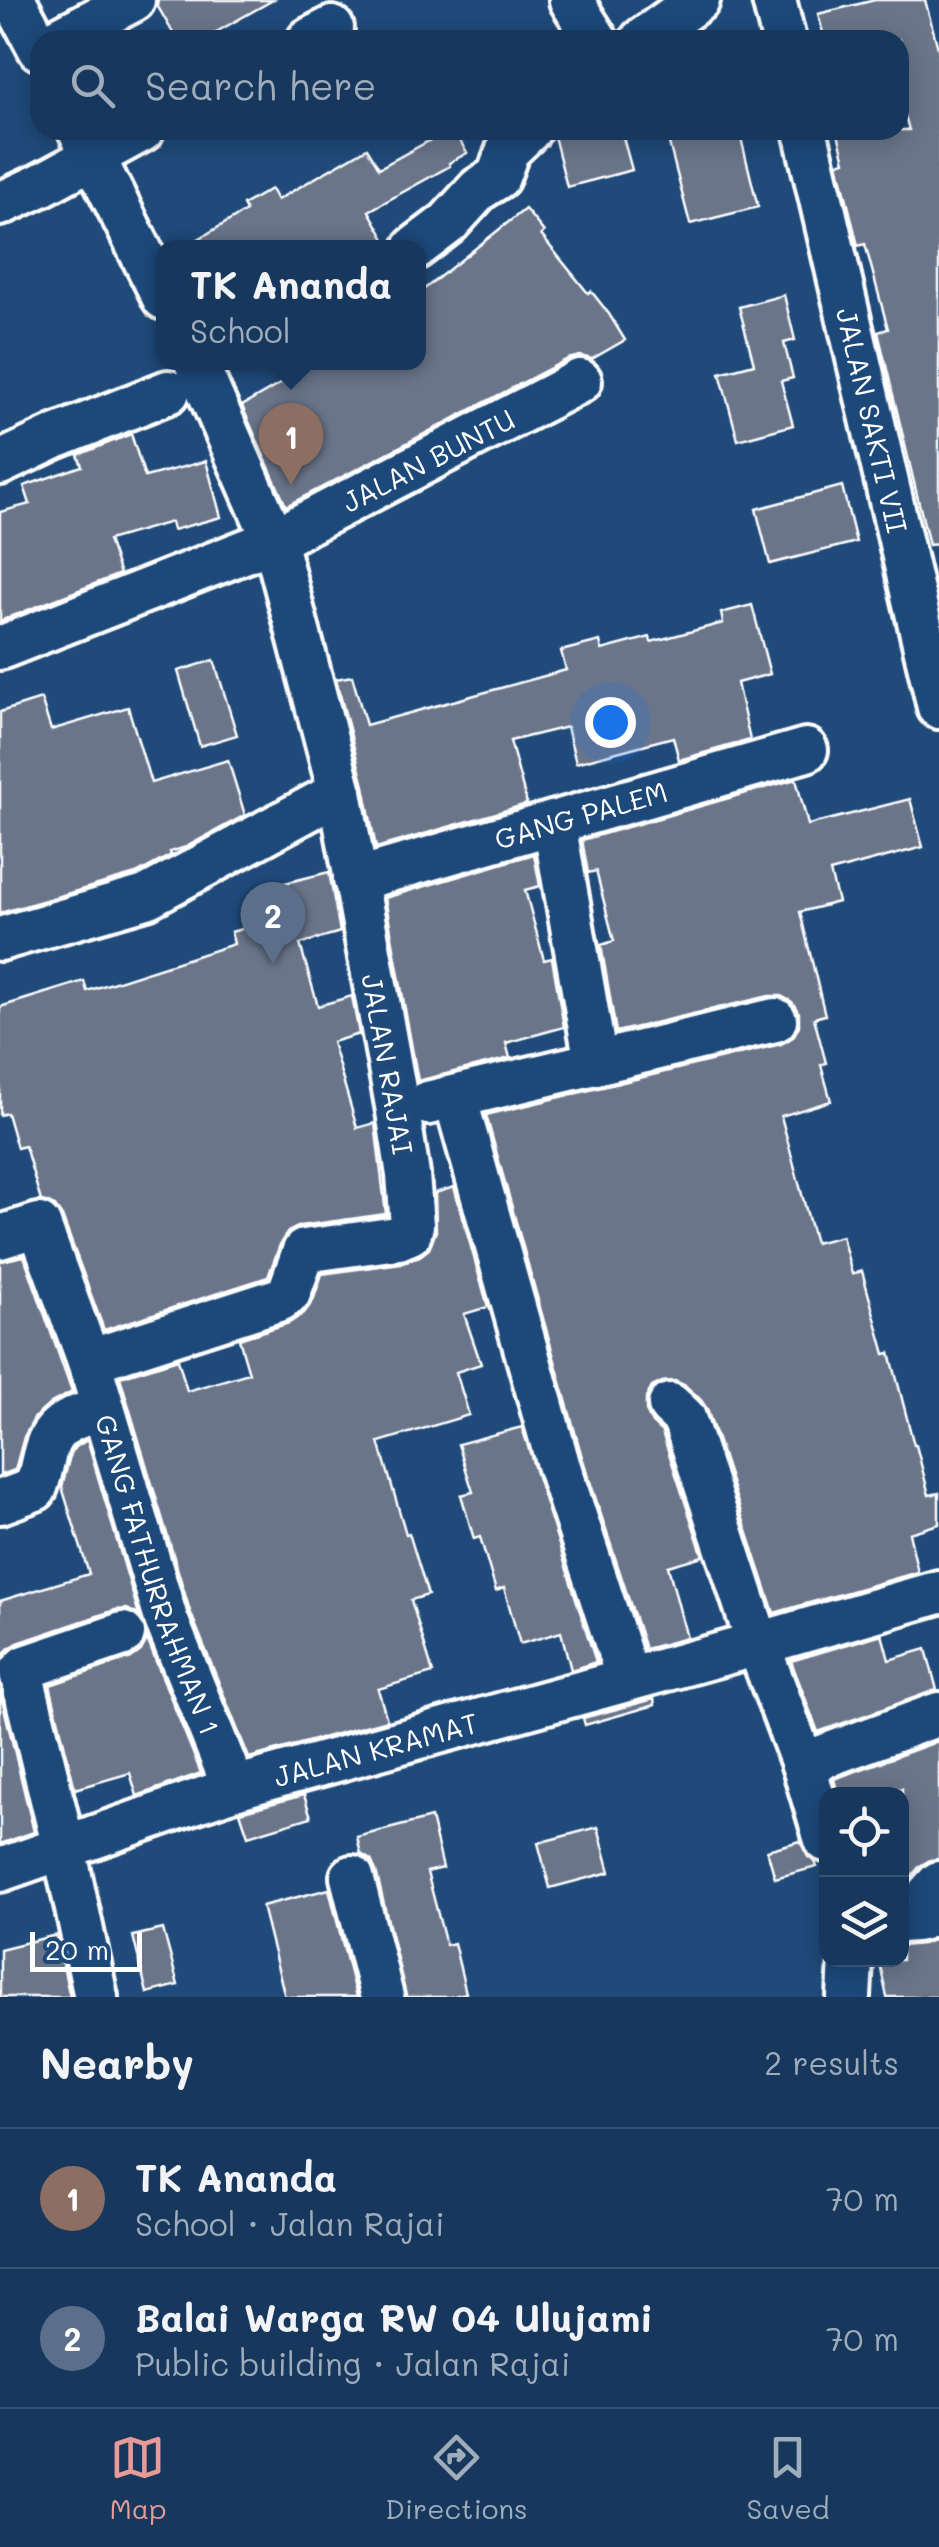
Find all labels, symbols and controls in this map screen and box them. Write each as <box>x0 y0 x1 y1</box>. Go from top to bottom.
search box <box>30 30 909 140</box>
icon: search <box>65 58 120 113</box>
text: Search here <box>145 60 376 110</box>
popup <box>156 240 426 370</box>
text: TK Ananda <box>190 259 392 309</box>
street label: JALAN SAKTI VII <box>829 304 916 536</box>
text: School <box>190 309 291 351</box>
street label: JALAN BUNTU <box>336 400 520 520</box>
pin: 1 <box>258 402 324 485</box>
your location <box>585 697 636 748</box>
street label: GANG PALEM <box>490 773 671 857</box>
pin: 2 <box>240 882 306 964</box>
street label: JALAN RAJAI <box>354 971 422 1157</box>
street label: GANG FATHURRAHMAN 1 <box>88 1410 229 1740</box>
street label: JALAN KRAMAT <box>270 1704 482 1794</box>
map controls <box>819 1787 909 1967</box>
button: locate <box>819 1787 909 1877</box>
button: layers <box>819 1877 909 1967</box>
scale bar <box>30 1927 142 1972</box>
text: 20 m <box>45 1931 109 1967</box>
text: Nearby <box>40 2035 194 2090</box>
text: 2 results <box>764 2041 899 2083</box>
text: TK Ananda <box>135 2152 337 2202</box>
text: 1 <box>65 2177 80 2219</box>
text: 70 m <box>826 2177 899 2219</box>
text: School · Jalan Rajai <box>135 2202 445 2244</box>
text: Balai Warga RW 04 Ulujami <box>135 2292 653 2342</box>
text: 2 <box>64 2317 81 2359</box>
text: 70 m <box>826 2317 899 2359</box>
text: Public building · Jalan Rajai <box>135 2342 570 2384</box>
tab: Map <box>109 2430 166 2526</box>
tab: Directions <box>385 2430 528 2526</box>
tab: Saved <box>746 2430 830 2526</box>

